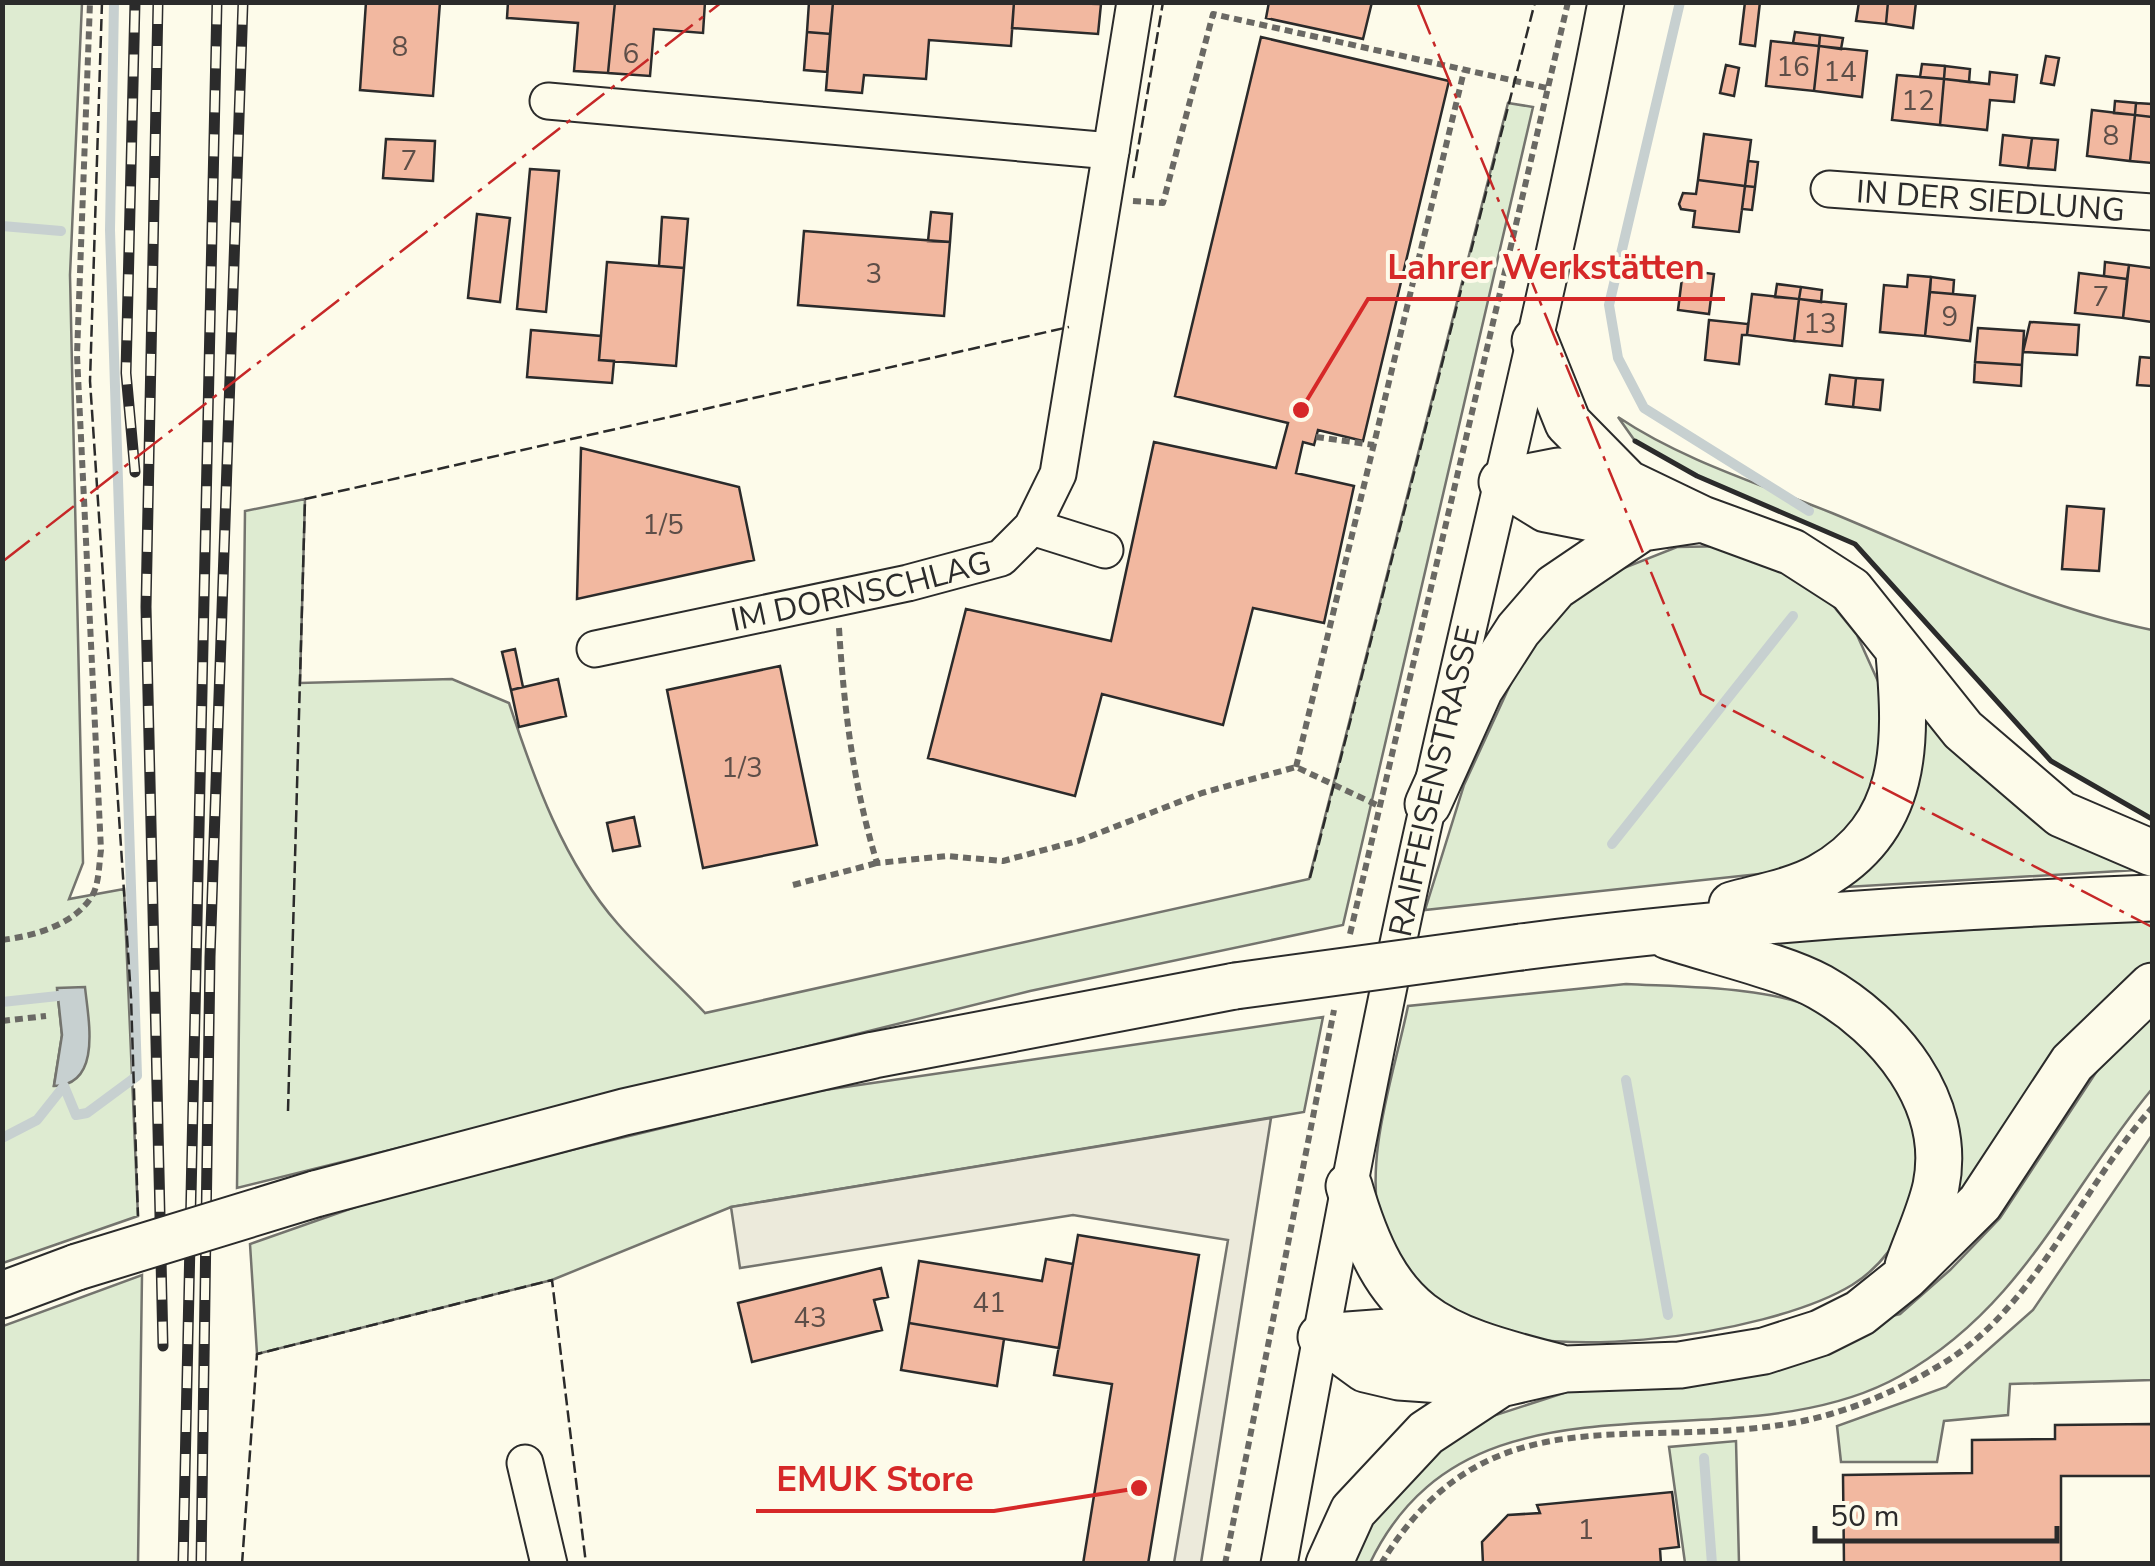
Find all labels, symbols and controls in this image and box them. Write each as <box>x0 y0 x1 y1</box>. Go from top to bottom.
house number: 8 <box>392 28 408 66</box>
house number: 6 <box>623 35 639 73</box>
house number: 16 <box>1776 48 1810 86</box>
house number: 14 <box>1823 53 1857 91</box>
house number: 12 <box>1901 82 1935 120</box>
house number: 8 <box>2103 117 2119 155</box>
house number: 7 <box>401 142 417 180</box>
street label: IN DER SIEDLUNG <box>1855 170 2126 232</box>
callout: Lahrer Werkstätten <box>1368 234 1725 299</box>
text: Lahrer Werkstätten <box>1387 244 1705 291</box>
house number: 3 <box>866 255 882 293</box>
house number: 7 <box>2093 278 2109 316</box>
house number: 9 <box>1942 298 1958 336</box>
house number: 13 <box>1803 305 1837 343</box>
house number: 1/5 <box>642 506 684 544</box>
street label: IM DORNSCHLAG <box>727 541 996 642</box>
street label: RAIFFEISENSTRASSE <box>1379 622 1490 941</box>
house number: 1/3 <box>721 749 763 787</box>
house number: 41 <box>972 1284 1006 1322</box>
house number: 43 <box>793 1299 827 1337</box>
callout: EMUK Store <box>756 1446 994 1511</box>
text: EMUK Store <box>776 1456 974 1503</box>
scale bar <box>1815 1481 2058 1543</box>
text: 50 m <box>1830 1496 1899 1537</box>
house number: 1 <box>1578 1511 1594 1549</box>

